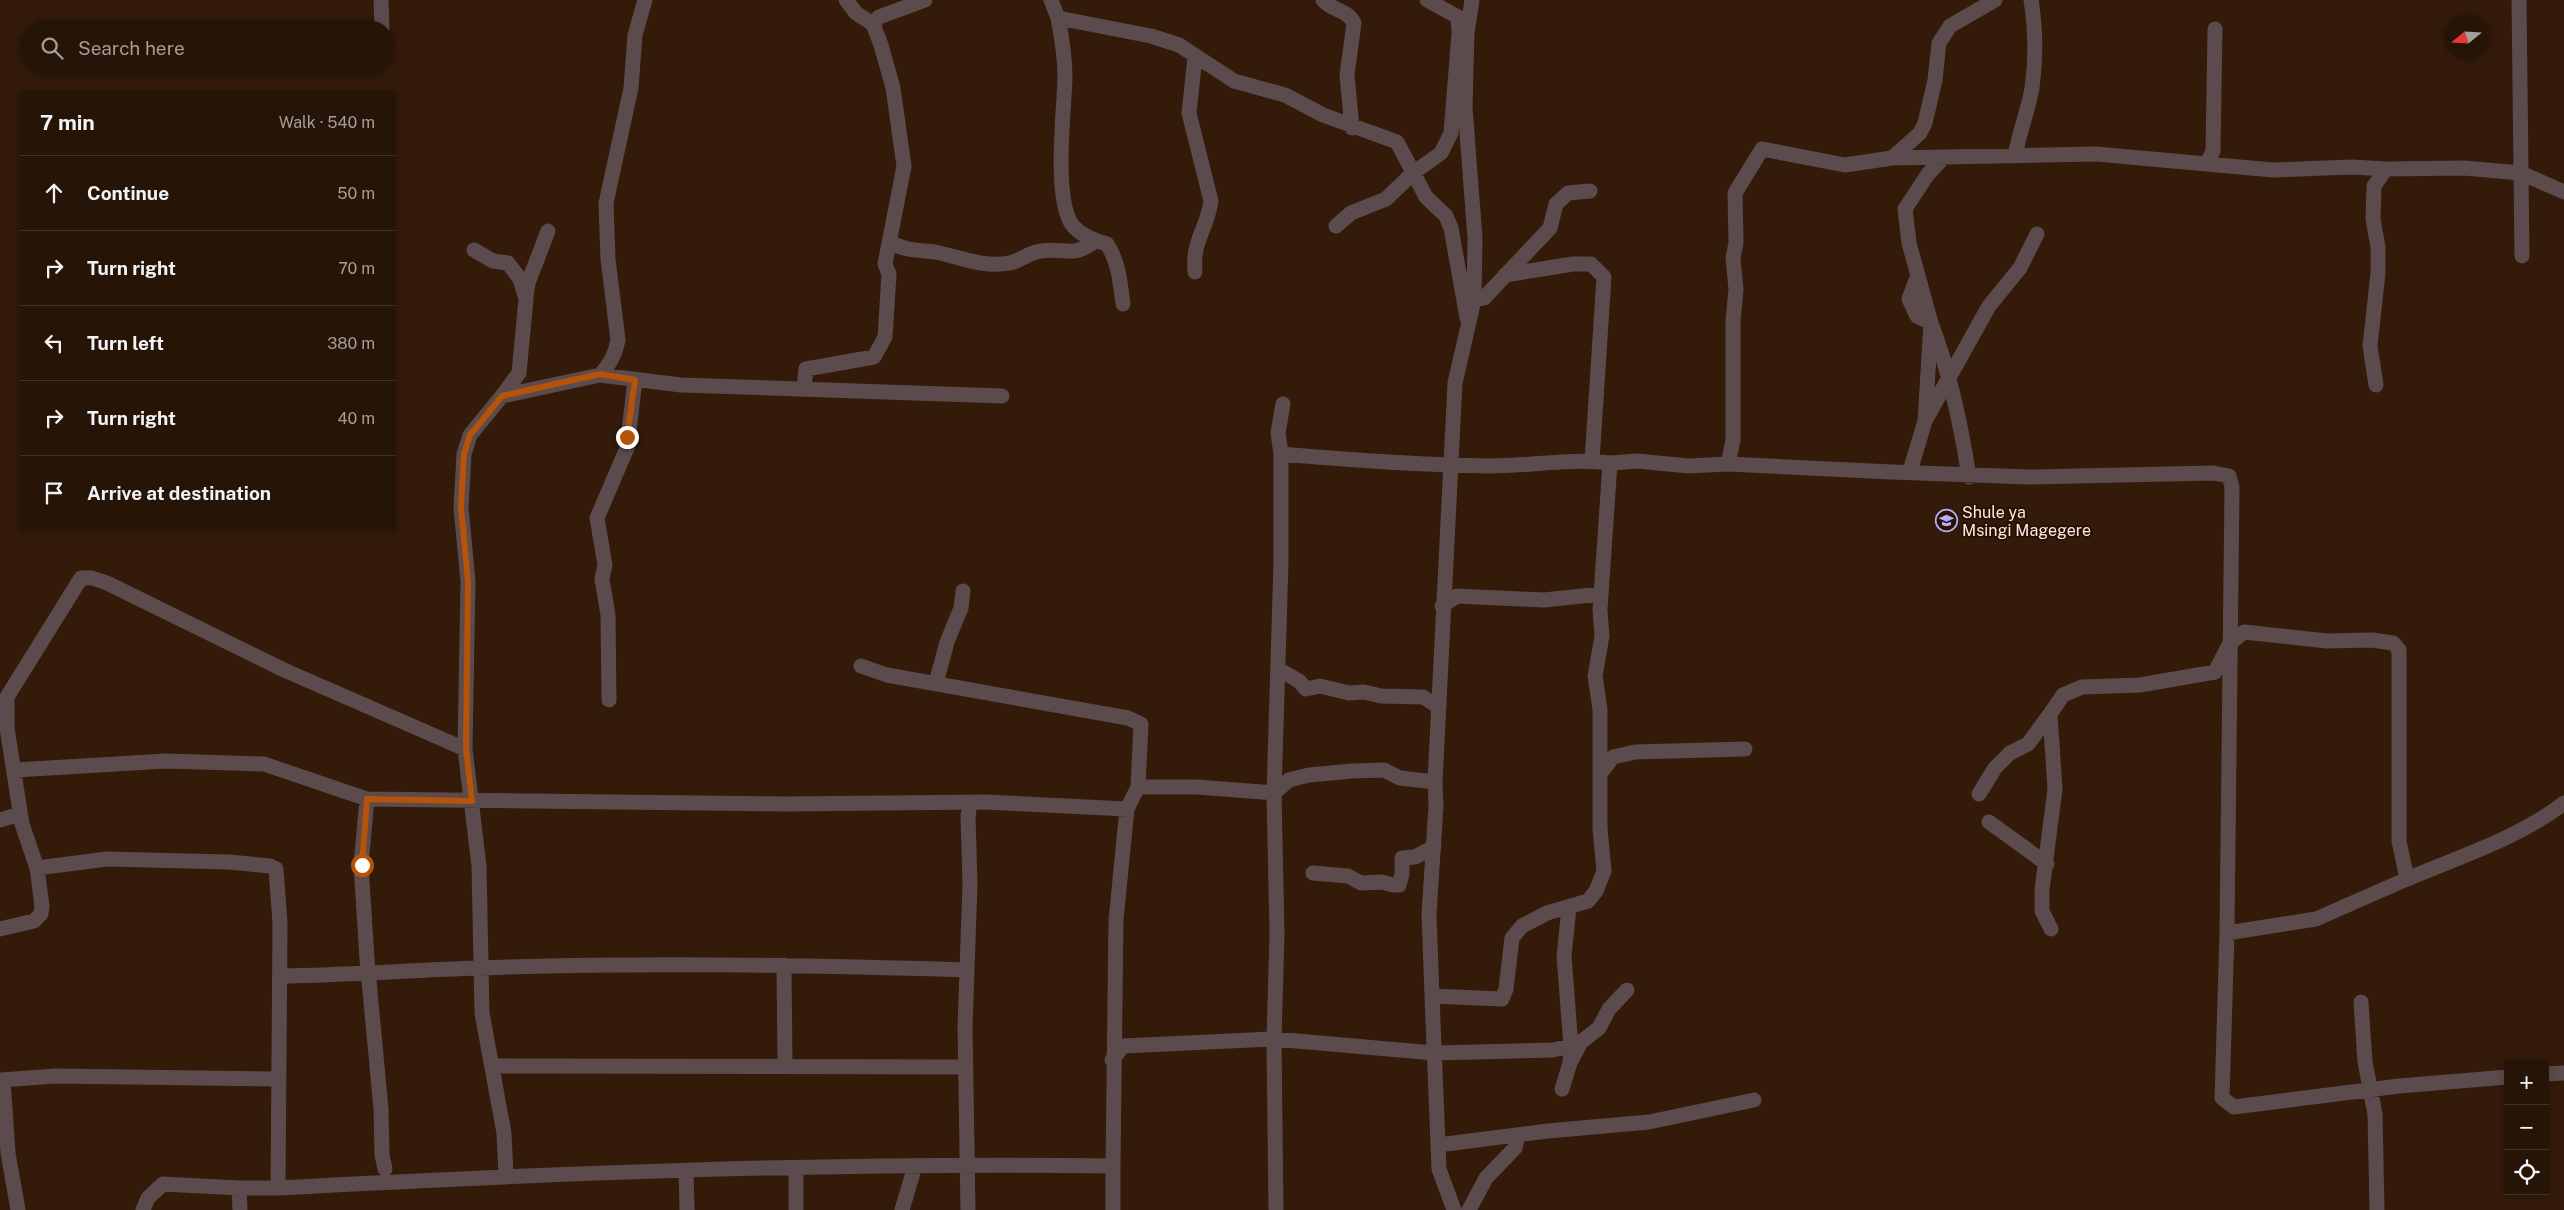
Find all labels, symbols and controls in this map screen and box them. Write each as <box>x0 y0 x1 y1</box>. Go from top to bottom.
north arrow <box>2444 15 2489 60</box>
search box <box>20 20 395 75</box>
icon: search <box>38 34 66 62</box>
text: Search here <box>78 37 185 59</box>
text: 7 min <box>40 110 95 135</box>
text: Walk · 540 m <box>279 113 375 132</box>
icon: ahead <box>40 179 68 207</box>
text: Continue <box>87 182 169 204</box>
text: 50 m <box>337 184 375 203</box>
icon: right <box>40 254 68 282</box>
text: Turn right <box>87 257 176 279</box>
text: 70 m <box>338 259 375 278</box>
icon: left <box>40 329 68 357</box>
text: Turn left <box>87 332 164 354</box>
text: 380 m <box>327 334 375 353</box>
icon: right <box>40 404 68 432</box>
text: Turn right <box>87 407 176 429</box>
text: 40 m <box>337 409 375 428</box>
route end <box>616 426 639 449</box>
icon: arrive <box>40 479 68 507</box>
text: Arrive at destination <box>87 482 271 504</box>
place label: Shule ya Msingi Magegere <box>1962 503 2091 540</box>
school or university icon: Shule ya Msingi Magegere <box>1934 509 1958 533</box>
route start <box>351 854 374 877</box>
map controls <box>2504 1060 2549 1195</box>
button: + <box>2504 1060 2549 1105</box>
button: − <box>2504 1105 2549 1150</box>
button: locate <box>2504 1150 2549 1195</box>

